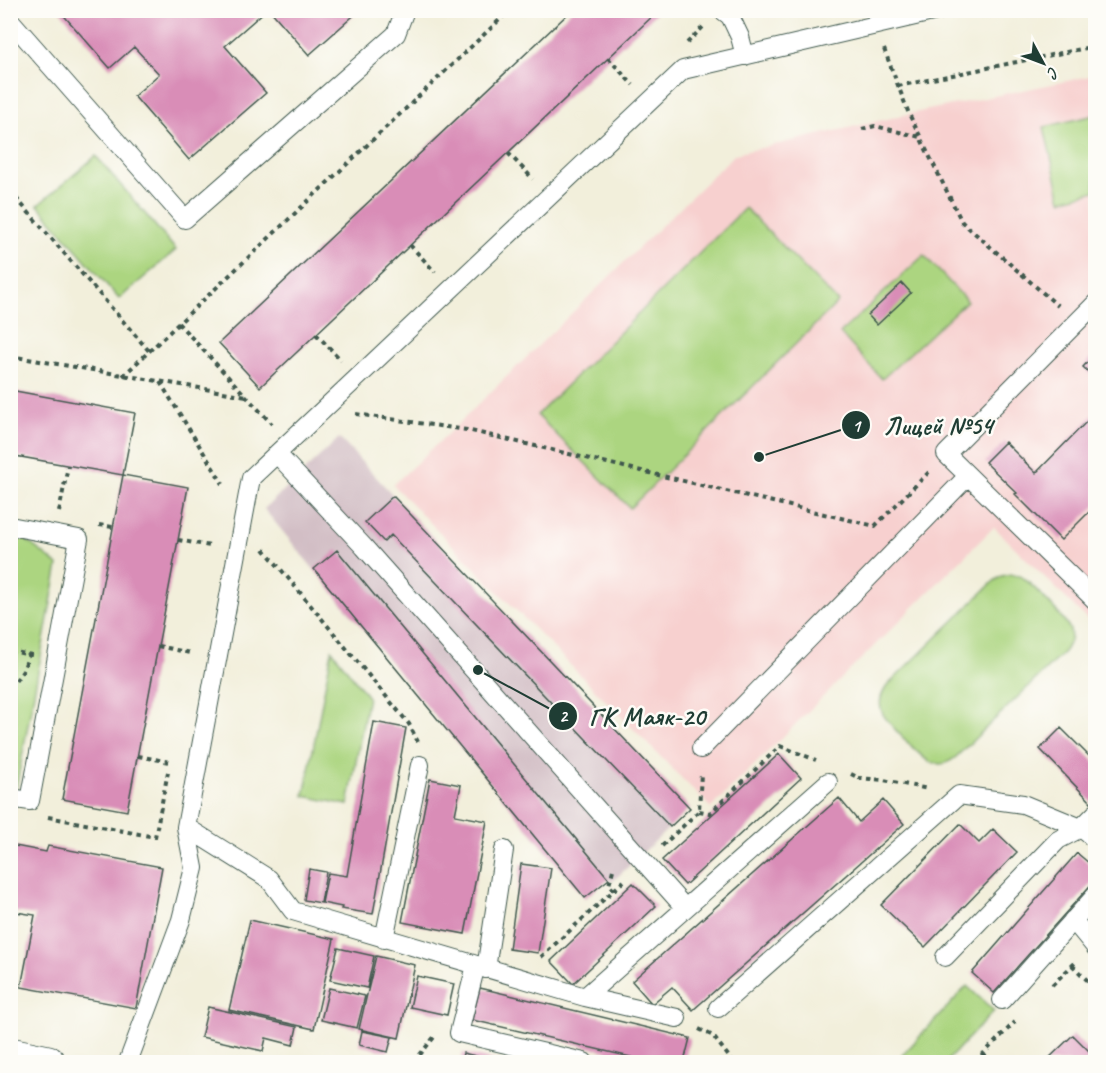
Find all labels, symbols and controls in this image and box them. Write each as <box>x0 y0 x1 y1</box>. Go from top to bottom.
north arrow <box>1013 33 1073 93</box>
text: С <box>1042 63 1064 83</box>
callout: Лицей №54 <box>841 403 1004 447</box>
text: Лицей №54 <box>883 409 996 442</box>
text: 1 <box>852 415 862 437</box>
callout: ГК Маяк-20 <box>548 694 716 738</box>
text: ГК Маяк-20 <box>589 700 707 733</box>
text: 2 <box>559 705 569 727</box>

